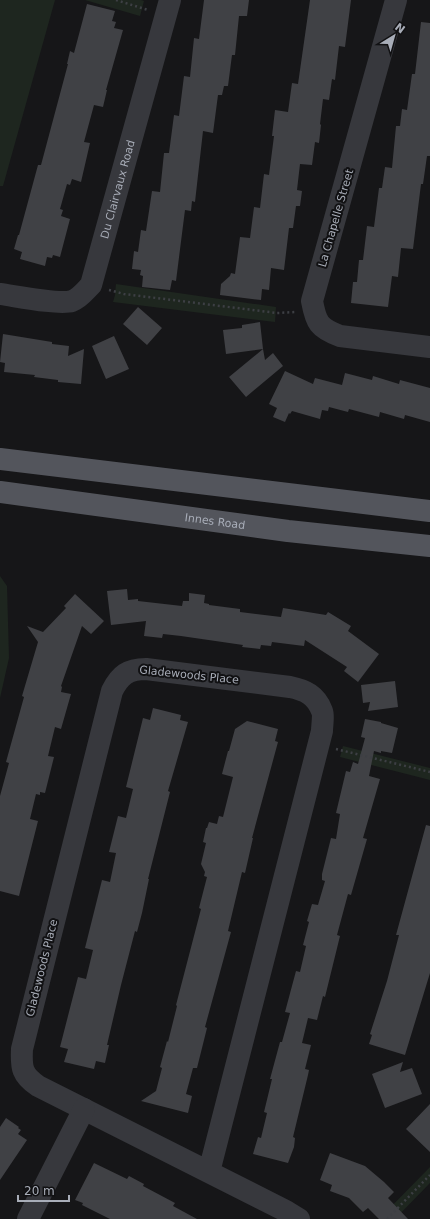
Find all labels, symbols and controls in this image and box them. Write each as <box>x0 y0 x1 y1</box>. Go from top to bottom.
north arrow <box>374 16 414 56</box>
text: N <box>392 20 407 36</box>
street label: Du Clairvaux Road <box>98 138 137 240</box>
street label: La Chapelle Street <box>316 167 356 268</box>
street label: Innes Road <box>184 511 246 532</box>
street label: Gladewoods Place <box>139 663 240 687</box>
street label: Gladewoods Place <box>24 918 60 1018</box>
scale bar <box>18 1177 69 1203</box>
text: 20 m <box>24 1184 55 1198</box>

